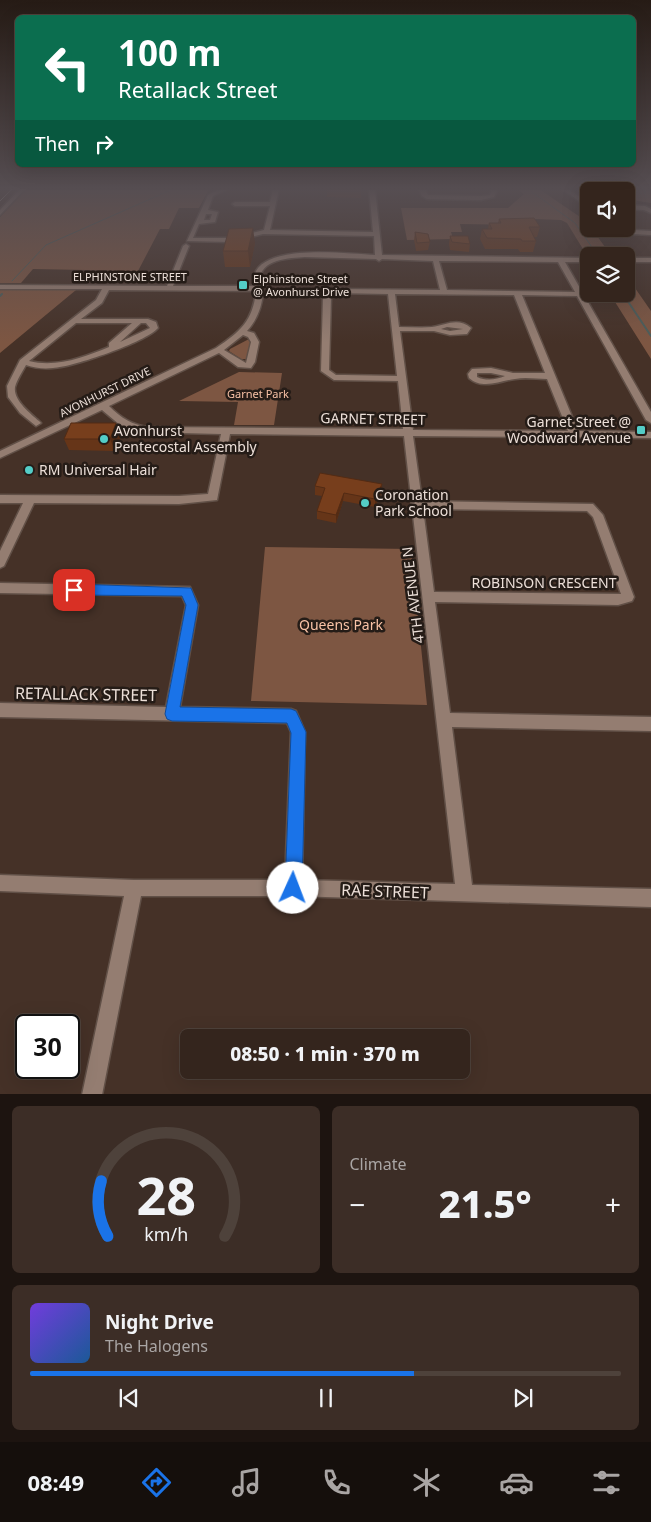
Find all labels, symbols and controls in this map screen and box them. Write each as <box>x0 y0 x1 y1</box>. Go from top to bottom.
text: 100 m <box>118 29 221 76</box>
icon: left <box>35 35 100 100</box>
text: Retallack Street <box>118 74 278 104</box>
icon: right <box>90 130 118 158</box>
text: Then <box>35 131 80 157</box>
map controls <box>580 182 635 302</box>
button: sound <box>580 182 635 237</box>
button: layers <box>580 247 635 302</box>
street label: ELPHINSTONE STREET <box>73 269 187 284</box>
place label: Elphinstone Street @ Avonhurst Drive <box>253 271 349 299</box>
marker: Elphinstone Street @ Avonhurst Drive <box>237 279 249 291</box>
street label: AVONHURST DRIVE <box>57 363 153 420</box>
park label: Garnet Park <box>227 386 289 401</box>
street label: GARNET STREET <box>320 408 426 429</box>
place label: Garnet Street @ Woodward Avenue <box>507 412 631 447</box>
place label: Avonhurst Pentecostal Assembly <box>114 421 258 456</box>
marker: Garnet Street @ Woodward Avenue <box>635 424 647 436</box>
marker: Avonhurst Pentecostal Assembly <box>98 433 110 445</box>
place label: RM Universal Hair <box>39 460 157 479</box>
marker: RM Universal Hair <box>23 464 35 476</box>
place label: Coronation Park School <box>375 485 452 520</box>
marker: Coronation Park School <box>359 497 371 509</box>
street label: 4TH AVENUE N <box>397 546 428 645</box>
pin <box>53 569 95 611</box>
street label: ROBINSON CRESCENT <box>471 573 617 592</box>
icon: arrive <box>60 576 88 604</box>
park label: Queens Park <box>299 615 383 634</box>
street label: RETALLACK STREET <box>15 682 157 706</box>
position arrow <box>266 861 318 913</box>
street label: RAE STREET <box>341 878 429 904</box>
speed limit sign: 30 <box>15 1014 80 1079</box>
text: 08:50 · 1 min · 370 m <box>230 1041 420 1067</box>
text: Climate <box>350 1153 407 1175</box>
text: 28 <box>136 1159 196 1230</box>
text: 21.5° <box>439 1177 532 1229</box>
text: − <box>350 1185 366 1223</box>
text: + <box>605 1185 621 1223</box>
text: km/h <box>144 1222 188 1246</box>
text: Night Drive <box>105 1309 214 1335</box>
text: The Halogens <box>105 1335 208 1357</box>
icon: previous <box>115 1384 143 1412</box>
icon: pause <box>312 1384 340 1412</box>
icon: next <box>509 1384 537 1412</box>
icon: directions <box>139 1465 174 1500</box>
icon: music <box>229 1465 264 1500</box>
icon: phone <box>319 1465 354 1500</box>
icon: climate <box>409 1465 444 1500</box>
icon: car <box>499 1465 534 1500</box>
icon: filters <box>589 1465 624 1500</box>
text: 08:49 <box>27 1467 84 1497</box>

